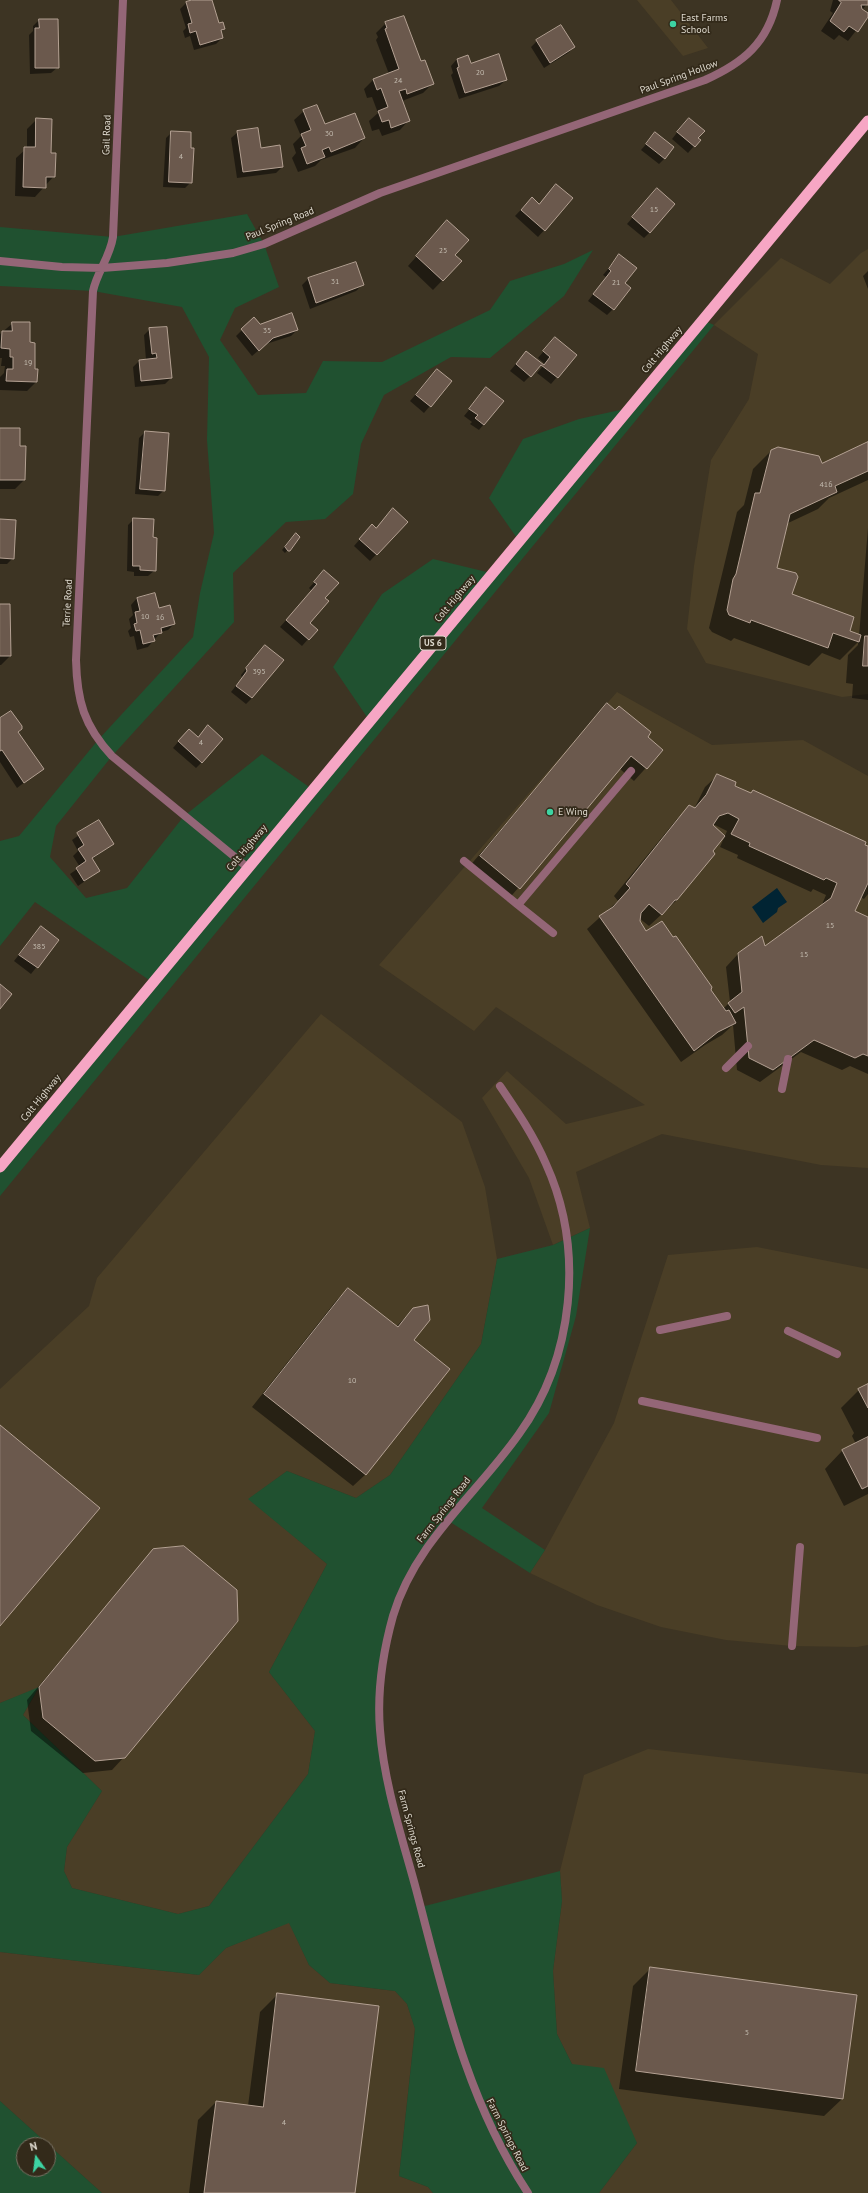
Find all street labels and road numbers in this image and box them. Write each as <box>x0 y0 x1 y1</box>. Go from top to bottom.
street label: Paul Spring Hollow <box>638 57 720 97</box>
street label: Gail Road <box>100 115 114 155</box>
street label: Paul Spring Road <box>244 205 316 243</box>
street label: Colt Highway <box>639 324 685 376</box>
street label: Colt Highway <box>432 573 478 625</box>
street label: Terrie Road <box>61 579 75 627</box>
road number: US 6 <box>420 636 446 650</box>
street label: Colt Highway <box>224 822 270 874</box>
street label: Colt Highway <box>18 1072 64 1124</box>
street label: Farm Springs Road <box>415 1475 473 1545</box>
street label: Farm Springs Road <box>395 1789 427 1869</box>
street label: Farm Springs Road <box>483 2097 531 2173</box>

